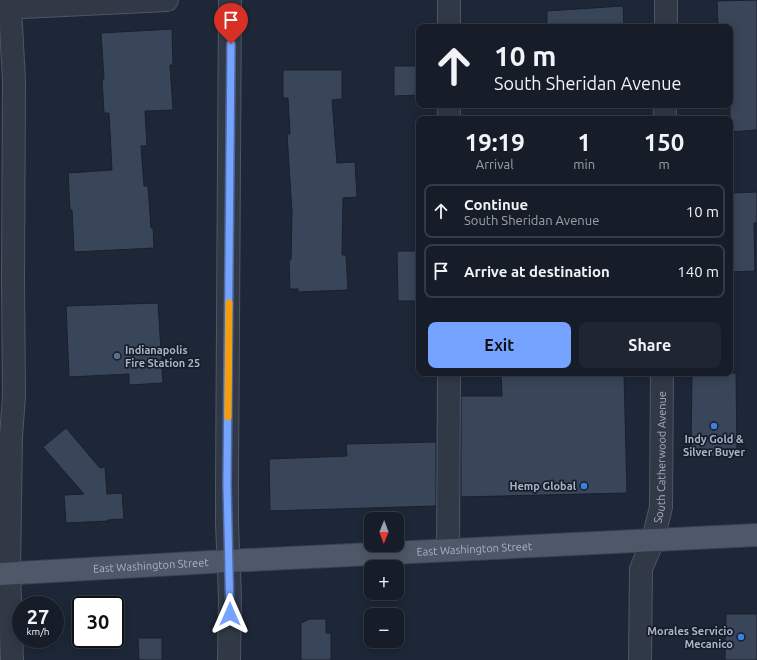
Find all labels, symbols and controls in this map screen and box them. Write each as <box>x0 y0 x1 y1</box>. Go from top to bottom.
pin <box>214 3 248 44</box>
icon: arrive <box>220 9 242 31</box>
icon: ahead <box>428 40 480 92</box>
text: 10 m <box>494 40 556 71</box>
text: South Sheridan Avenue <box>494 73 681 93</box>
text: 19:19 <box>465 129 525 156</box>
text: 1 <box>577 129 591 156</box>
text: 150 <box>644 129 684 156</box>
text: Arrival <box>476 157 514 171</box>
text: min <box>573 157 595 171</box>
text: m <box>658 157 670 171</box>
text: Continue <box>464 196 528 213</box>
icon: ahead <box>430 200 452 222</box>
text: 10 m <box>686 203 719 220</box>
text: South Sheridan Avenue <box>464 213 599 227</box>
icon: arrive <box>430 260 452 282</box>
text: Arrive at destination <box>464 263 610 280</box>
text: 140 m <box>677 263 719 280</box>
button: Exit <box>428 322 571 368</box>
button: Share <box>579 322 721 368</box>
place label: Indianapolis Fire Station 25 <box>125 344 200 369</box>
marker: Indianapolis Fire Station 25 <box>112 351 122 361</box>
street label: South Catherwood Avenue <box>651 391 668 525</box>
marker: Indy Gold & Silver Buyer <box>709 421 719 431</box>
place label: Indy Gold & Silver Buyer <box>683 433 745 458</box>
place label: Hemp Global <box>510 480 577 492</box>
marker: Hemp Global <box>579 481 589 491</box>
north arrow <box>364 512 404 552</box>
map controls <box>364 512 404 648</box>
street label: East Washington Street <box>416 540 533 558</box>
street label: East Washington Street <box>93 556 210 575</box>
button: + <box>364 560 404 600</box>
position arrow <box>209 593 251 635</box>
speed limit sign: 30 <box>72 596 124 648</box>
text: 27 <box>27 605 49 628</box>
button: − <box>364 608 404 648</box>
place label: Morales Servicio Mecanico <box>647 625 733 650</box>
text: km/h <box>26 626 50 637</box>
marker: Morales Servicio Mecanico <box>736 632 746 642</box>

